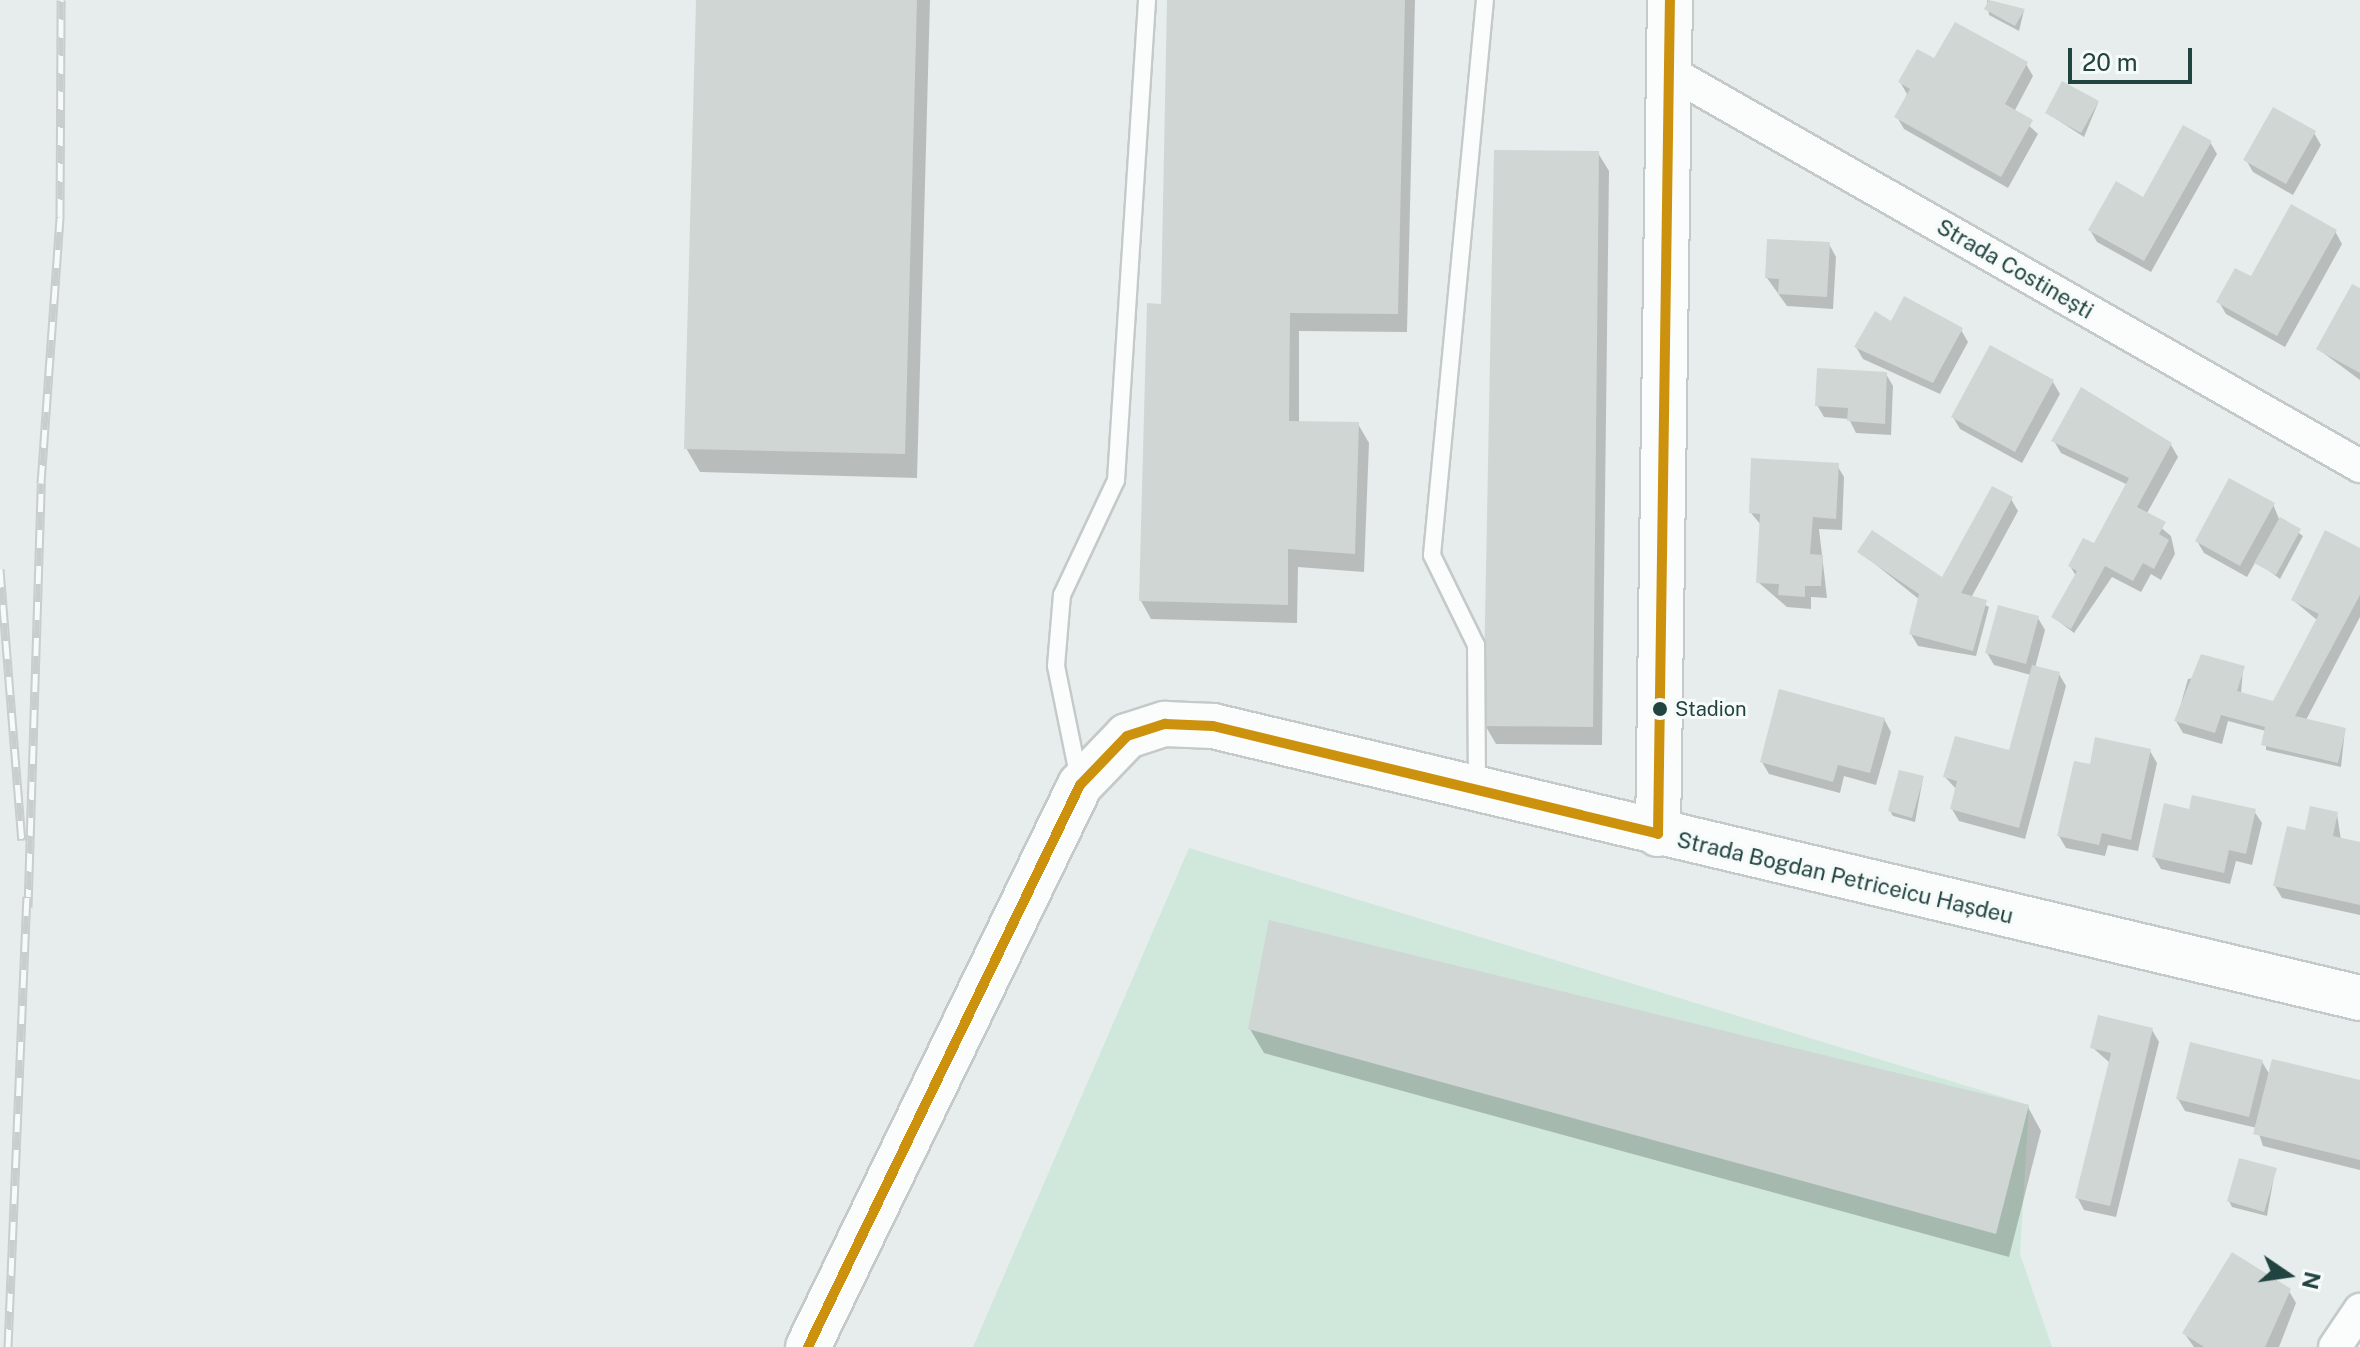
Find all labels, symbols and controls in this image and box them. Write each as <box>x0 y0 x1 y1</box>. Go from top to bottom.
scale bar <box>2072 32 2196 82</box>
text: 20 m <box>2082 48 2138 76</box>
street label: Strada Costinești <box>1932 213 2098 325</box>
place label: Stadion <box>1675 697 1747 721</box>
marker: Stadion <box>1652 701 1668 717</box>
street label: Strada Bogdan Petriceicu Hașdeu <box>1674 826 2016 930</box>
north arrow <box>2248 1235 2328 1315</box>
text: N <box>2297 1269 2326 1292</box>

